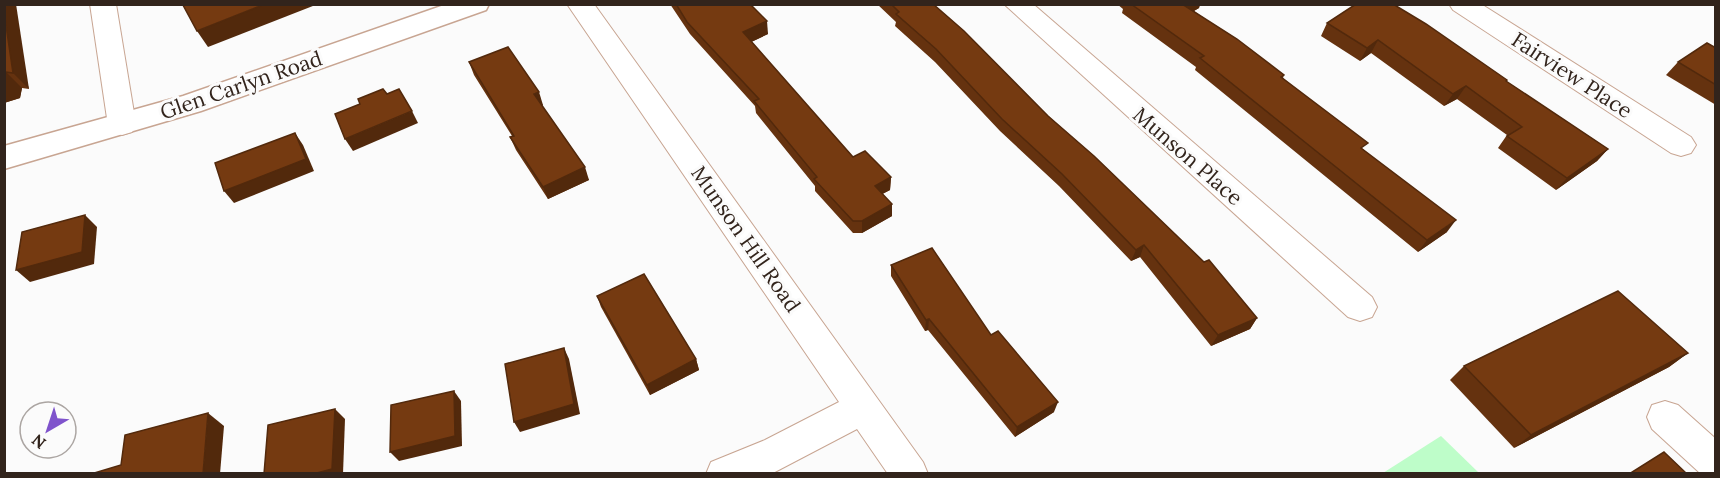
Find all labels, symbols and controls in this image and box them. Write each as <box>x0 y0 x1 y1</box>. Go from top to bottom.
street label: Fairview Place <box>1507 26 1637 124</box>
street label: Glen Carlyn Road <box>156 45 326 125</box>
street label: Munson Place <box>1128 101 1248 211</box>
street label: Munson Hill Road <box>685 161 807 317</box>
north arrow <box>18 400 78 460</box>
text: N <box>27 430 50 453</box>

